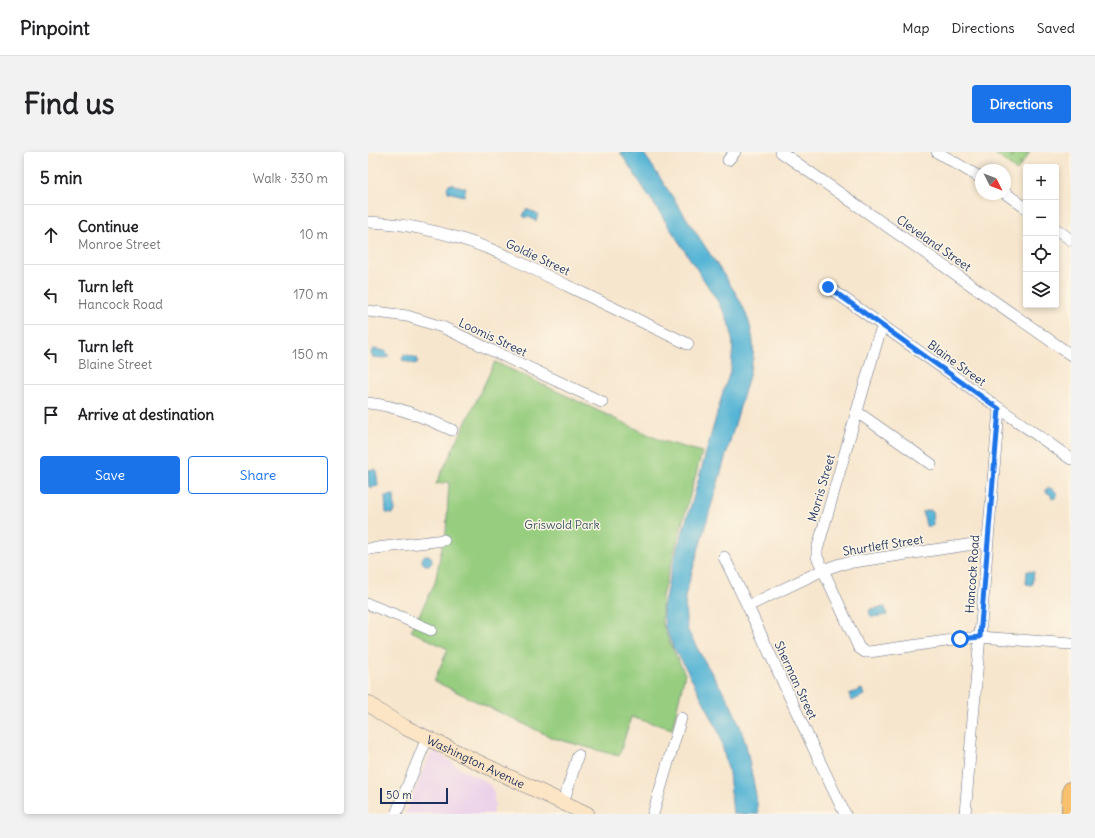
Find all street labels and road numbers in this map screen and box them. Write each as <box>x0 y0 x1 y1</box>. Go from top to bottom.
street label: Cleveland Street <box>894 212 974 274</box>
street label: Goldie Street <box>503 236 573 278</box>
street label: Loomis Street <box>457 315 529 359</box>
street label: Blaine Street <box>925 337 989 389</box>
street label: Morris Street <box>804 453 838 523</box>
street label: Shurtleff Street <box>842 531 924 559</box>
street label: Hancock Road <box>962 534 982 614</box>
street label: Sherman Street <box>771 639 821 721</box>
street label: Washington Avenue <box>424 732 527 791</box>

